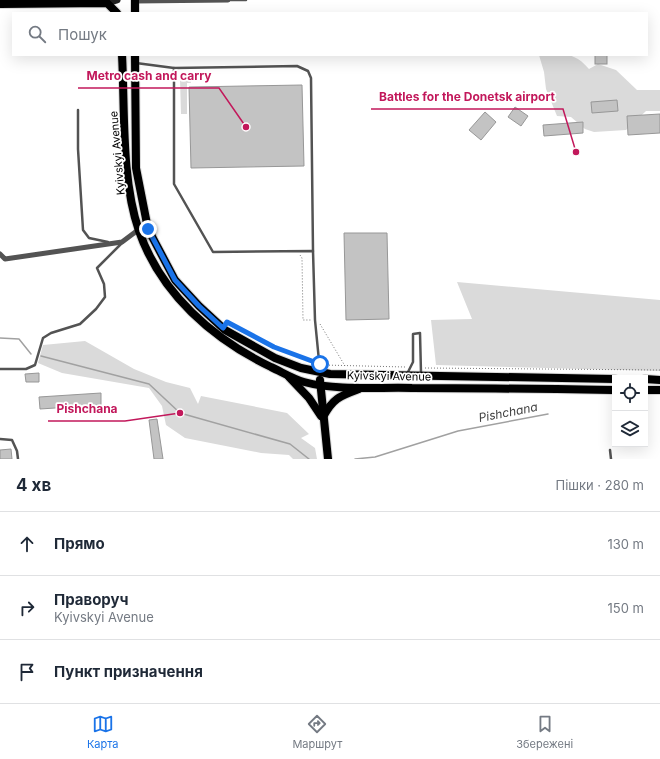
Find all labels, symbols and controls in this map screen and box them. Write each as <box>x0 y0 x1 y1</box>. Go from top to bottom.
search box <box>12 12 648 56</box>
icon: search <box>26 23 48 45</box>
text: Пошук <box>58 25 107 44</box>
callout: Metro cash and carry <box>78 64 219 88</box>
text: Metro cash and carry <box>87 68 212 83</box>
callout: Battles for the Donetsk airport <box>371 85 563 109</box>
text: Battles for the Donetsk airport <box>379 89 556 104</box>
street label: Kyivskyi Avenue <box>106 110 128 196</box>
route end <box>139 220 157 238</box>
route start <box>311 355 329 373</box>
street label: Kyivskyi Avenue <box>347 368 431 384</box>
map controls <box>612 375 648 447</box>
button: locate <box>612 375 648 411</box>
callout: Pishchana <box>48 397 125 421</box>
water label: Pishchana <box>477 399 539 425</box>
text: Pishchana <box>56 401 118 416</box>
button: layers <box>612 411 648 447</box>
text: 4 хв <box>16 475 51 495</box>
text: Пішки · 280 m <box>555 477 644 493</box>
icon: ahead <box>16 533 38 555</box>
text: Прямо <box>54 534 105 553</box>
text: 130 m <box>607 536 644 552</box>
text: Праворуч <box>54 590 128 609</box>
icon: right <box>16 597 38 619</box>
text: 150 m <box>608 600 644 616</box>
text: Kyivskyi Avenue <box>54 609 154 625</box>
icon: arrive <box>16 661 38 683</box>
text: Пункт призначення <box>54 662 203 681</box>
tab: Карта <box>87 713 119 751</box>
tab: Маршрут <box>292 713 342 751</box>
tab: Збережені <box>516 713 573 751</box>

